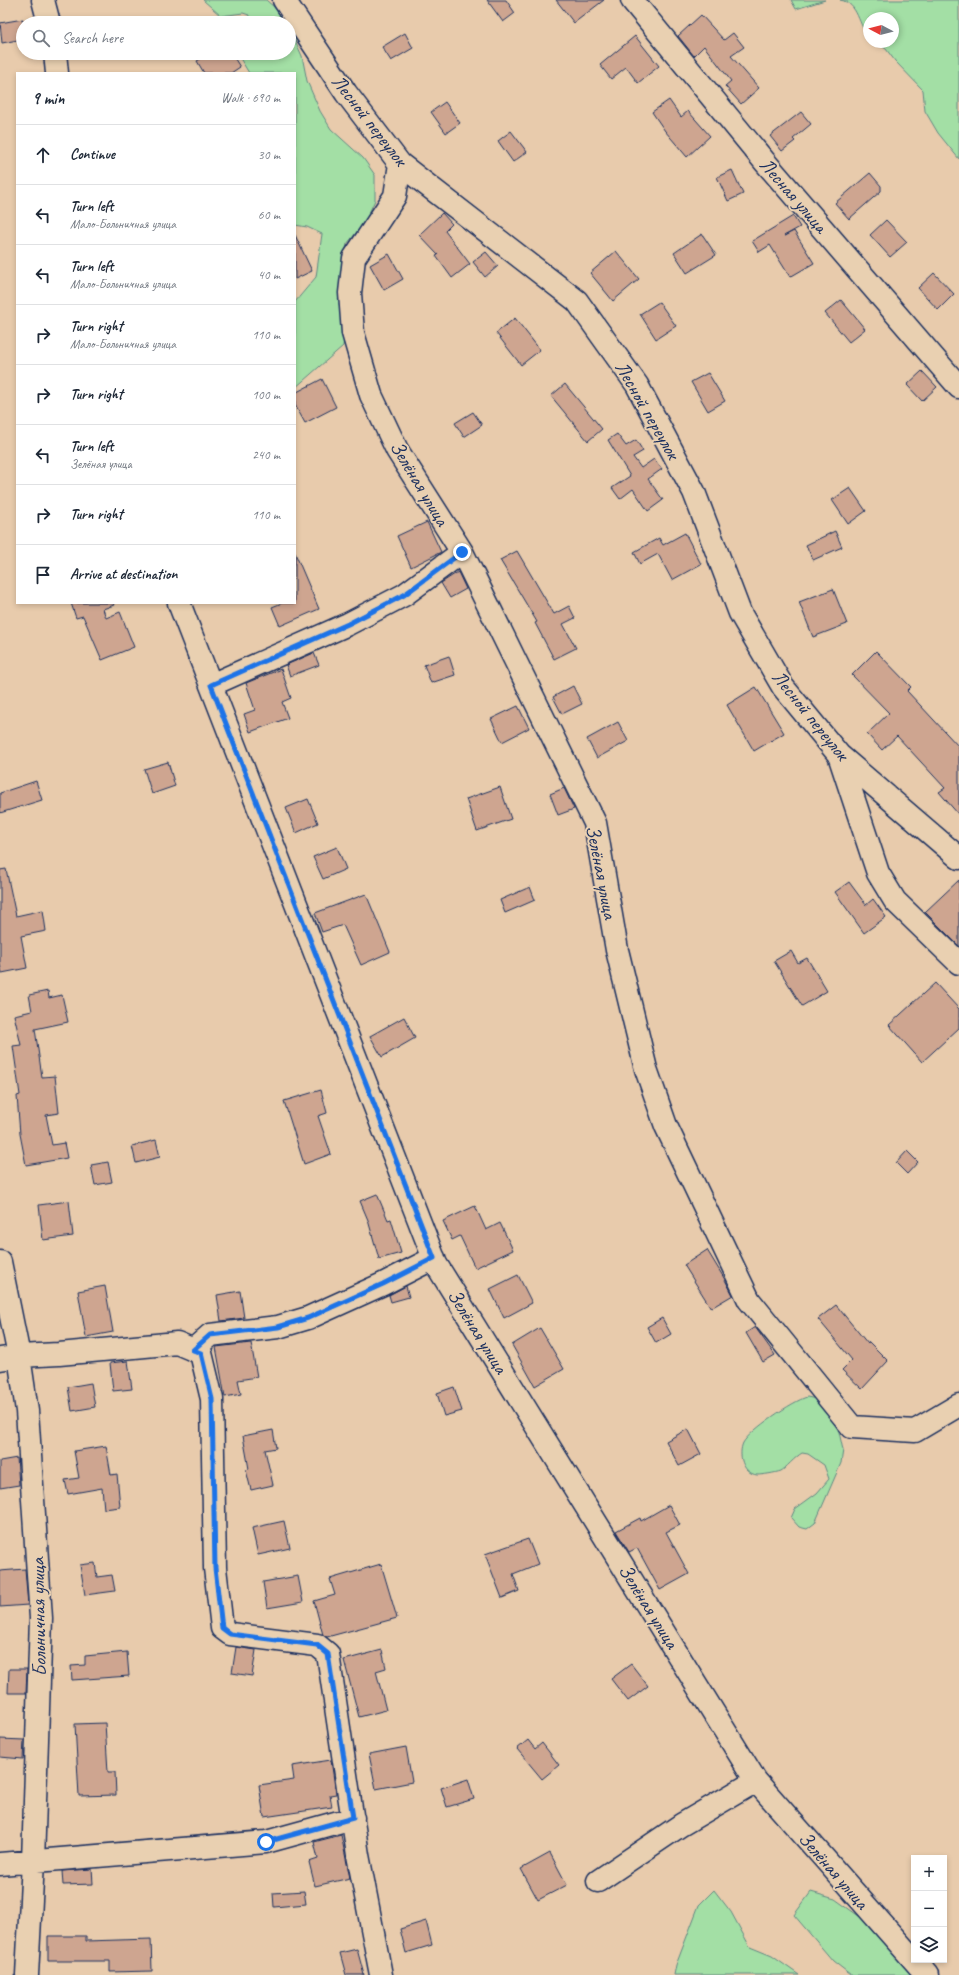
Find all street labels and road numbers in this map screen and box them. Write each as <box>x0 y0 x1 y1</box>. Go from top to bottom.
street label: Лесной переулок <box>326 70 414 172</box>
street label: Лесная улица <box>754 153 834 239</box>
street label: Лесной переулок <box>609 357 686 465</box>
street label: Зелёная улица <box>384 436 456 532</box>
street label: Лесной переулок <box>767 665 856 767</box>
street label: Зелёная улица <box>580 823 623 923</box>
street label: Зелёная улица <box>442 1284 514 1380</box>
street label: Больничная улица <box>25 1556 52 1677</box>
street label: Зелёная улица <box>613 1559 685 1655</box>
street label: Зелёная улица <box>793 1826 876 1916</box>

